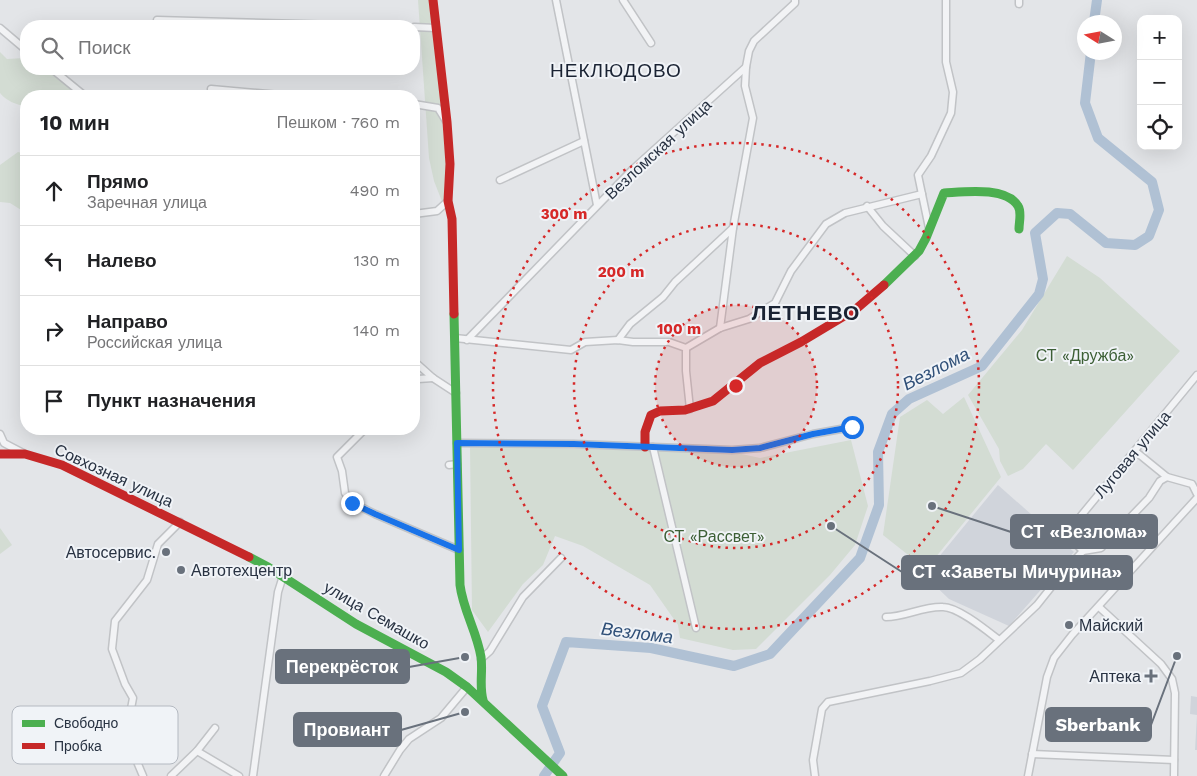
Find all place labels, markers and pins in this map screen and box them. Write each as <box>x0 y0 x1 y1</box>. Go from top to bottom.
centre of rings <box>727 377 745 395</box>
callout: СТ «Везлома» <box>1011 515 1157 548</box>
place label: Автосервис. <box>66 543 156 562</box>
marker: Автосервис. <box>160 546 172 558</box>
callout: СТ «Заветы Мичурина» <box>902 556 1132 589</box>
place label: Автотехцентр <box>191 561 292 580</box>
marker: Автотехцентр <box>175 564 187 576</box>
place label: Майский <box>1079 616 1143 635</box>
marker: Майский <box>1063 619 1075 631</box>
callout: Перекрёсток <box>276 650 409 683</box>
place label: Аптека <box>1089 667 1141 686</box>
marker: Аптека <box>1145 670 1157 682</box>
callout: Sberbank <box>1046 708 1151 741</box>
callout: Провиант <box>294 713 401 746</box>

